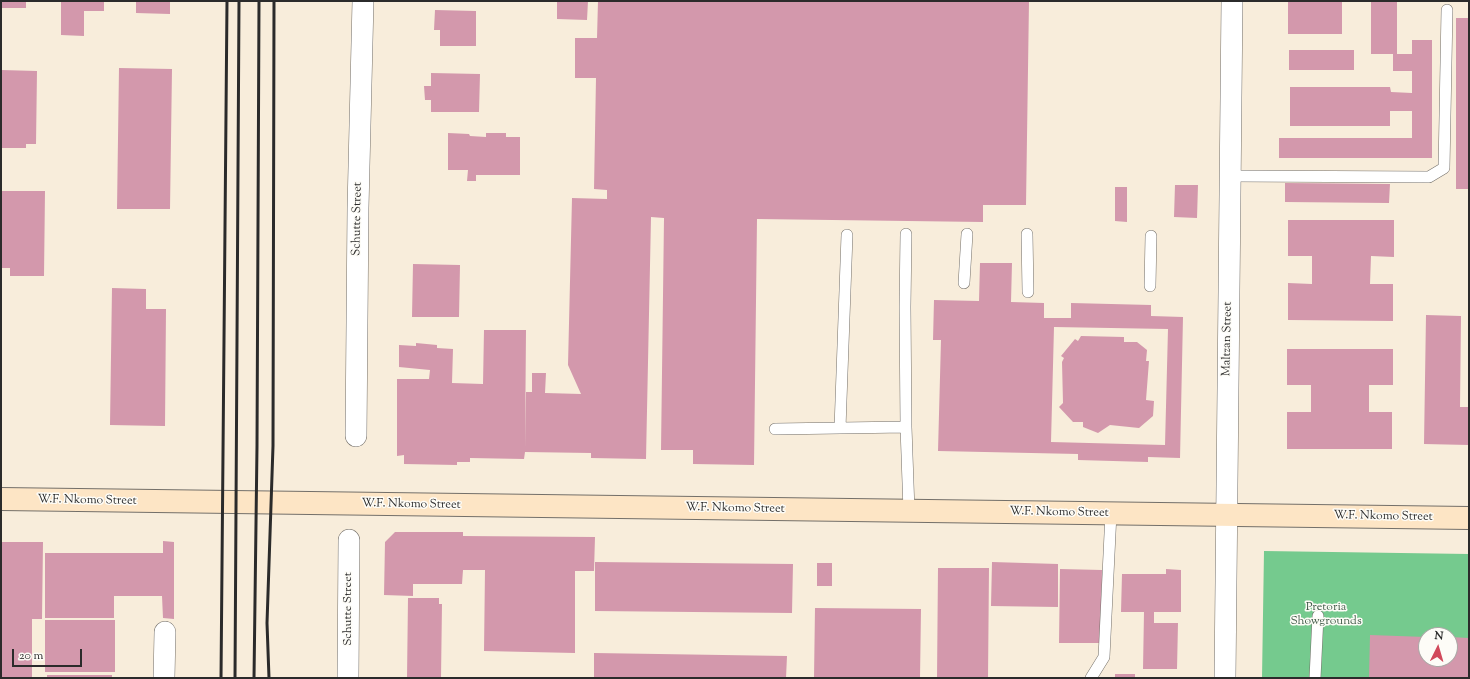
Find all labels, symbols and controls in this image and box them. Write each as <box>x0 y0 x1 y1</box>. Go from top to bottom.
street label: Schutte Street <box>350 182 366 256</box>
street label: Maltzan Street <box>1220 302 1236 376</box>
street label: W.F. Nkomo Street <box>37 493 137 509</box>
street label: W.F. Nkomo Street <box>361 497 461 513</box>
street label: W.F. Nkomo Street <box>685 501 785 517</box>
street label: W.F. Nkomo Street <box>1009 505 1109 521</box>
street label: W.F. Nkomo Street <box>1333 509 1433 525</box>
street label: Schutte Street <box>342 572 356 646</box>
park label: Pretoria Showgrounds <box>1290 601 1362 629</box>
north arrow <box>1418 627 1458 667</box>
text: N <box>1434 628 1444 644</box>
scale bar <box>14 641 84 667</box>
text: 20 m <box>19 647 43 665</box>

